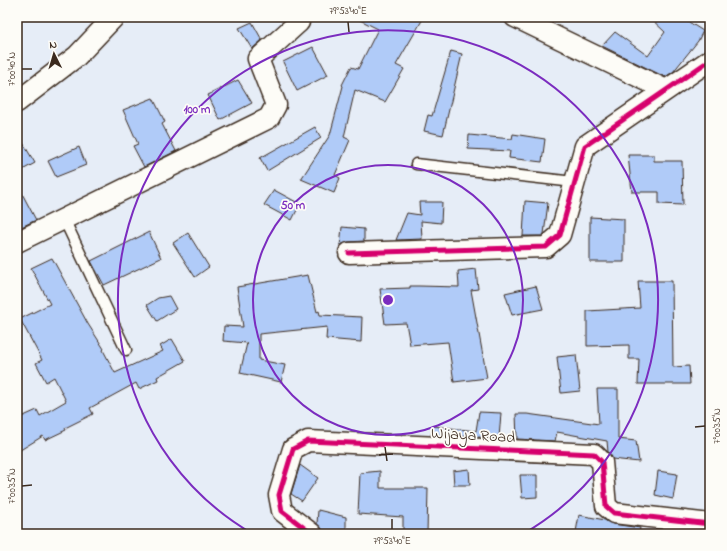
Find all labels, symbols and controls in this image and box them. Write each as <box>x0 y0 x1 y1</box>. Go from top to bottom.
text: 79°53'40"E <box>329 4 367 19</box>
north arrow <box>34 34 74 74</box>
text: N <box>49 37 58 53</box>
text: 7°00'40"N <box>5 52 20 86</box>
text: 100 m <box>184 101 211 119</box>
text: 50 m <box>281 197 306 215</box>
centre of rings <box>381 293 395 307</box>
text: 7°00'35"N <box>710 408 725 444</box>
street label: Wijaya Road <box>430 422 516 450</box>
text: 7°00'35"N <box>5 468 20 504</box>
text: 79°53'40"E <box>373 534 411 549</box>

